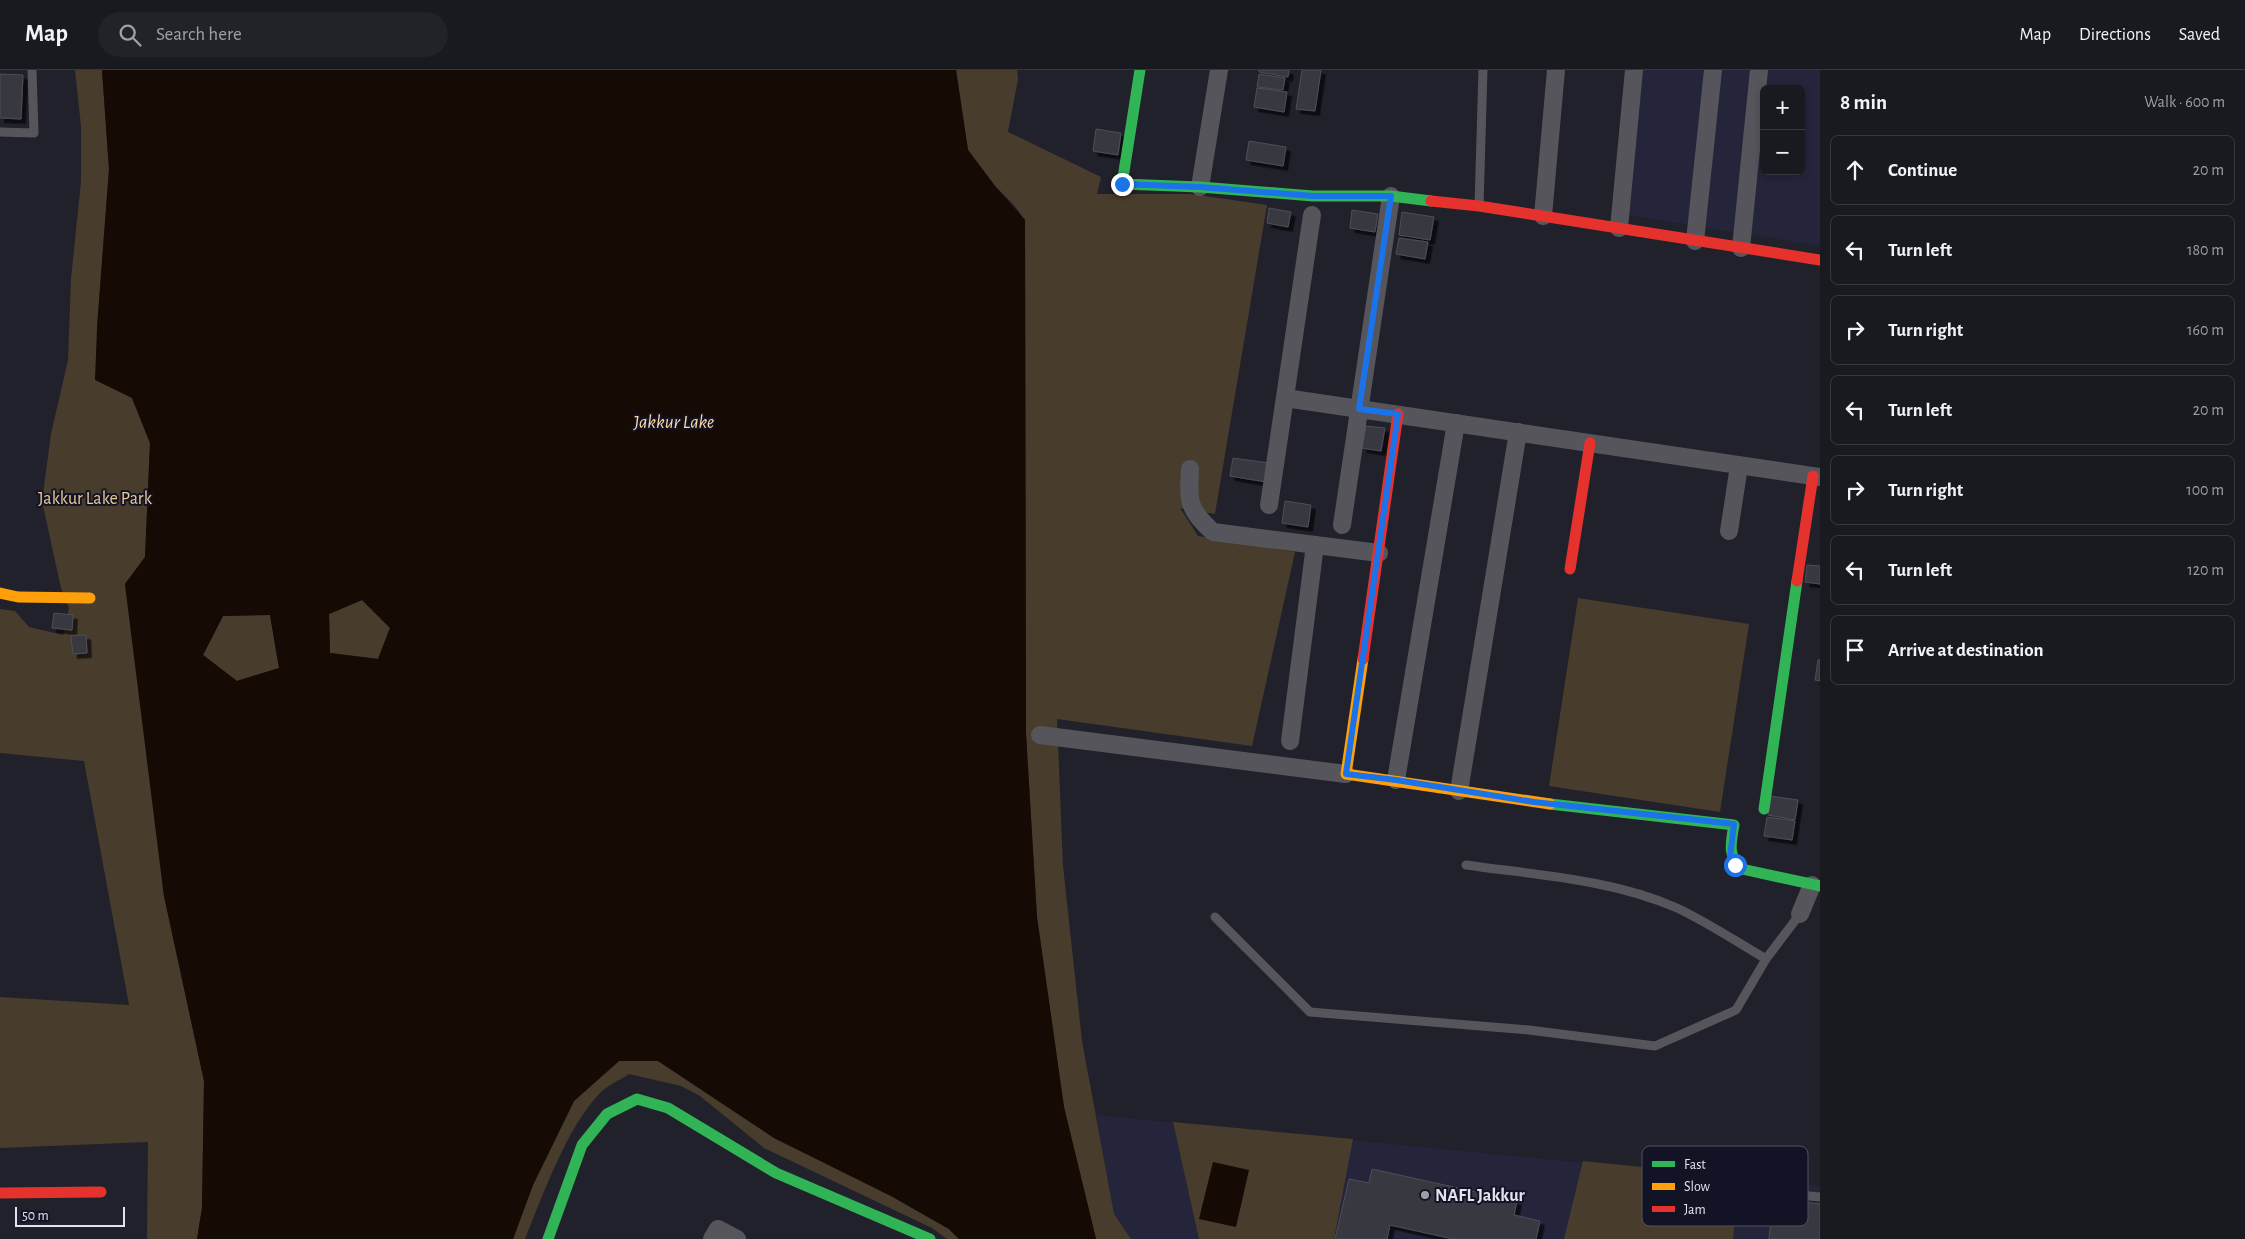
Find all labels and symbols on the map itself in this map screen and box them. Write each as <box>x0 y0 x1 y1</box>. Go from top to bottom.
route end <box>1111 173 1134 196</box>
water label: Jakkur Lake <box>633 413 714 432</box>
park label: Jakkur Lake Park <box>38 490 153 508</box>
route start <box>1724 854 1747 877</box>
legend <box>1642 1146 1808 1226</box>
text: Fast <box>1684 1158 1706 1172</box>
text: Slow <box>1684 1180 1711 1194</box>
place label: NAFL Jakkur <box>1435 1187 1526 1205</box>
marker: NAFL Jakkur <box>1419 1189 1431 1201</box>
text: Jam <box>1684 1203 1706 1217</box>
scale bar <box>15 1204 125 1227</box>

